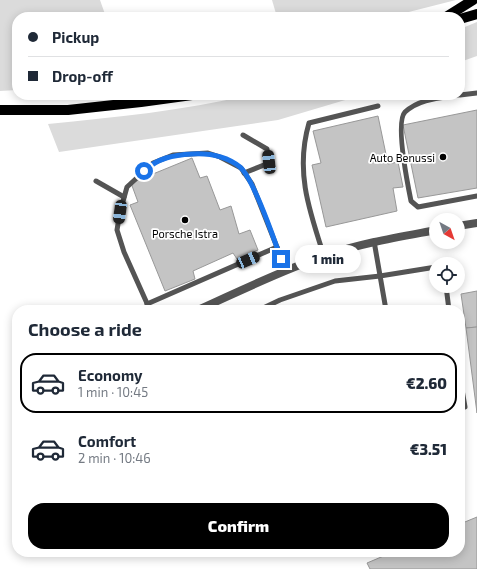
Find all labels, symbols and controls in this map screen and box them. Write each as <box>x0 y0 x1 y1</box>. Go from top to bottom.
text: Pickup <box>52 28 99 46</box>
text: Drop-off <box>52 67 113 85</box>
car <box>262 149 276 175</box>
place label: Auto Benussi <box>370 151 435 164</box>
marker: Auto Benussi <box>438 152 448 162</box>
route start <box>135 162 153 180</box>
car <box>112 199 128 225</box>
north arrow <box>429 213 465 249</box>
map controls <box>429 213 465 293</box>
marker: Porsche Istra <box>180 215 190 225</box>
place label: Porsche Istra <box>152 227 218 240</box>
callout: 1 min <box>295 245 361 273</box>
car <box>235 250 261 270</box>
route end <box>272 250 290 268</box>
text: 1 min <box>312 251 344 267</box>
button: locate <box>429 257 465 293</box>
text: Choose a ride <box>28 318 142 340</box>
icon: car <box>30 365 66 401</box>
text: Economy <box>78 366 143 384</box>
text: €2.60 <box>406 374 447 392</box>
text: 1 min · 10:45 <box>78 384 148 400</box>
icon: car <box>30 431 66 467</box>
text: Comfort <box>78 432 136 450</box>
text: €3.51 <box>410 440 447 458</box>
text: 2 min · 10:46 <box>78 450 151 466</box>
button: Confirm <box>28 503 449 549</box>

